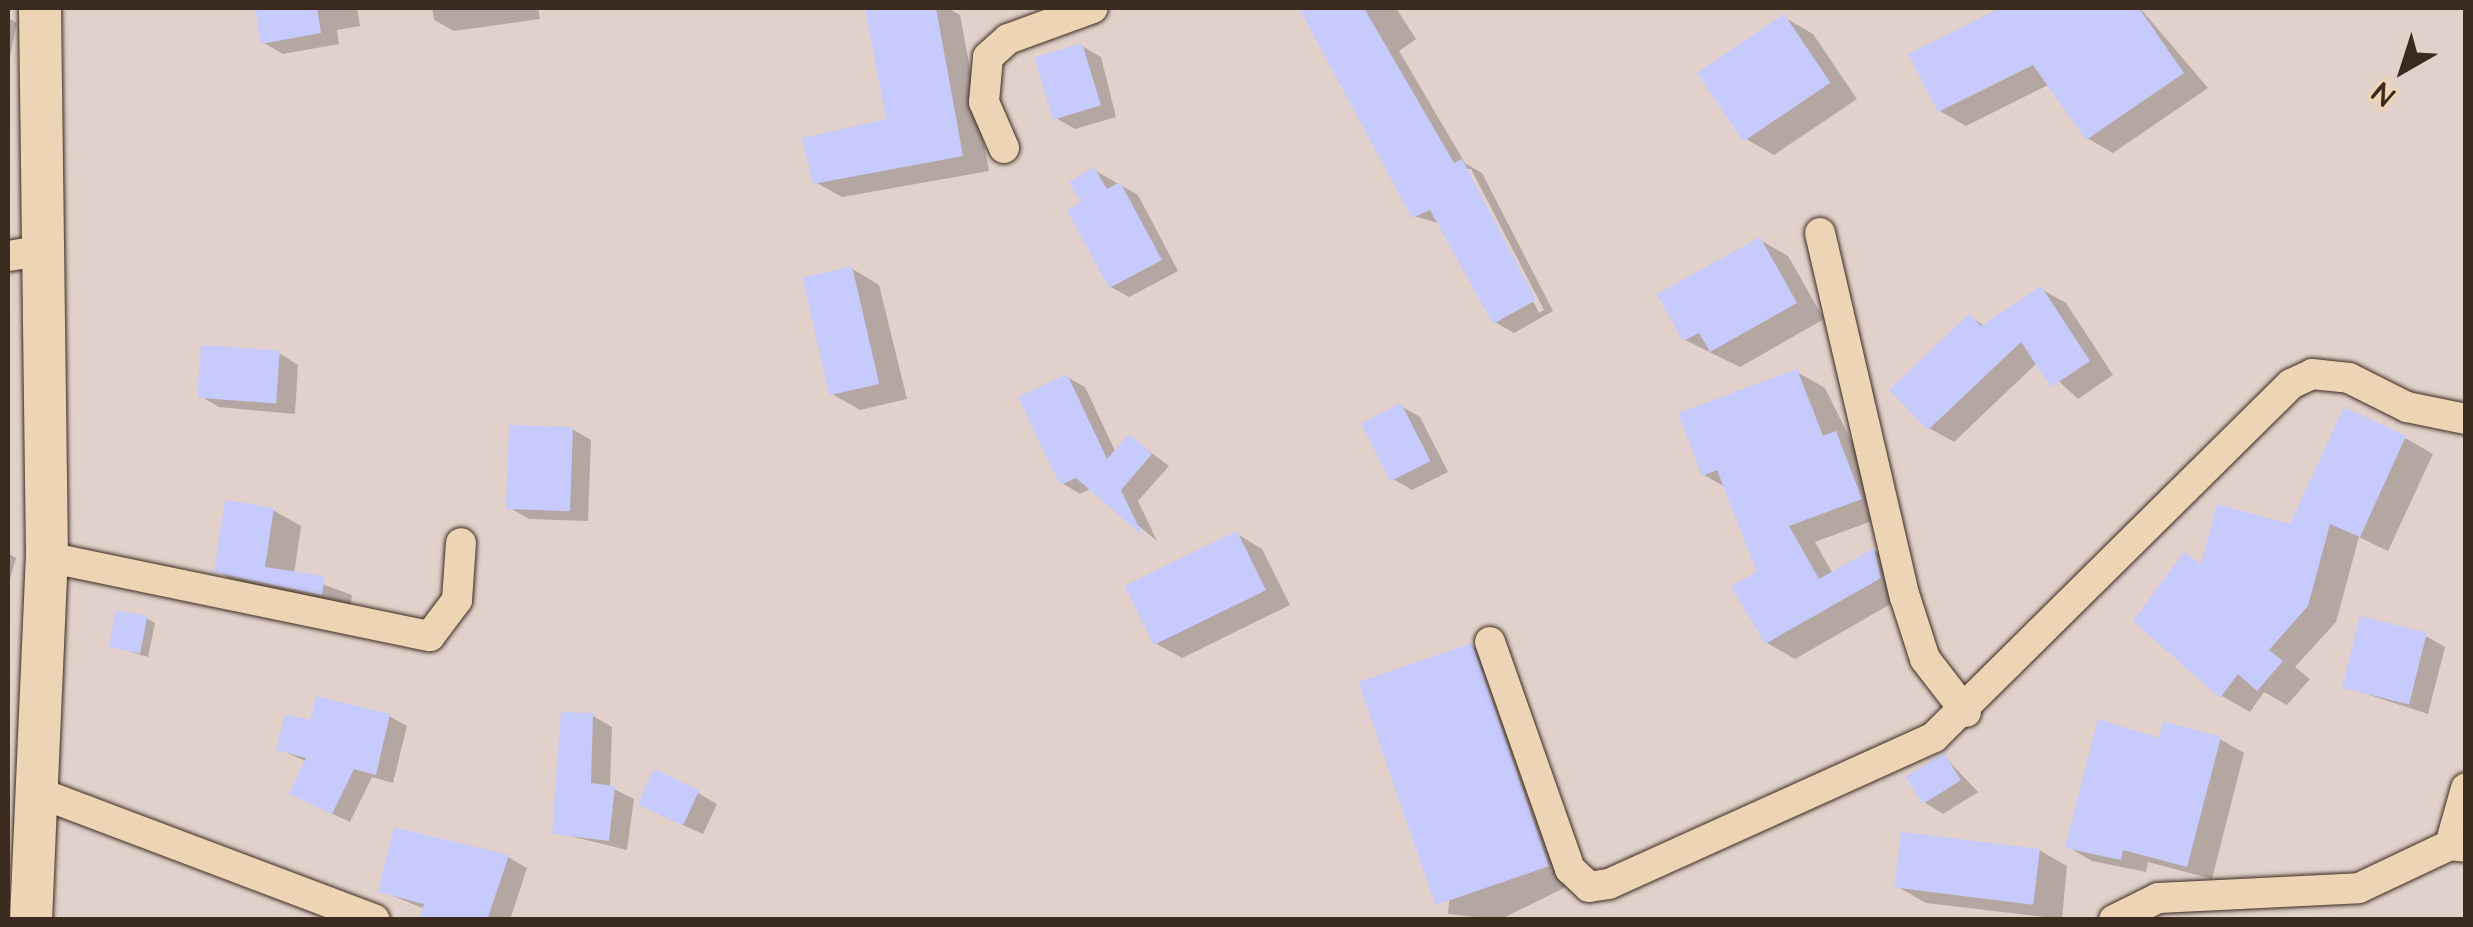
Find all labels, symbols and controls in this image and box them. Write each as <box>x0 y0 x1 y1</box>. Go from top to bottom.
north arrow <box>2353 20 2453 120</box>
text: N <box>2365 73 2403 114</box>

